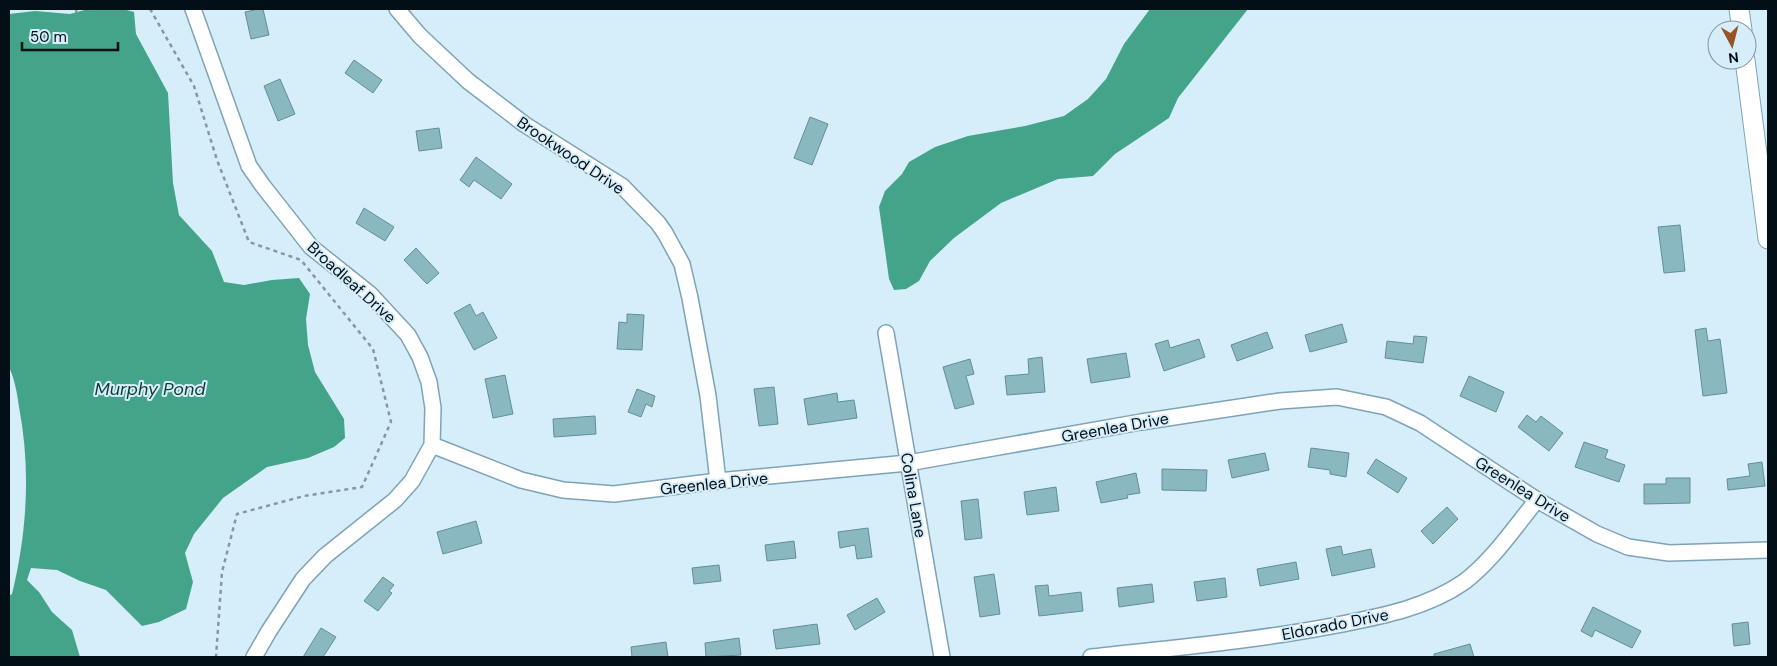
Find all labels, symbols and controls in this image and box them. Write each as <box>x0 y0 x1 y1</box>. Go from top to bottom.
scale bar <box>22 20 119 52</box>
north arrow <box>1707 20 1757 70</box>
text: 50 m <box>30 27 67 47</box>
text: N <box>1727 48 1740 67</box>
street label: Brookwood Drive <box>513 112 629 199</box>
street label: Broadleaf Drive <box>303 237 400 328</box>
water label: Murphy Pond <box>95 377 206 401</box>
street label: Greenlea Drive <box>1060 408 1170 447</box>
street label: Colina Lane <box>896 451 931 539</box>
street label: Greenlea Drive <box>1471 452 1574 527</box>
street label: Greenlea Drive <box>659 467 769 500</box>
street label: Eldorado Drive <box>1280 604 1390 645</box>

